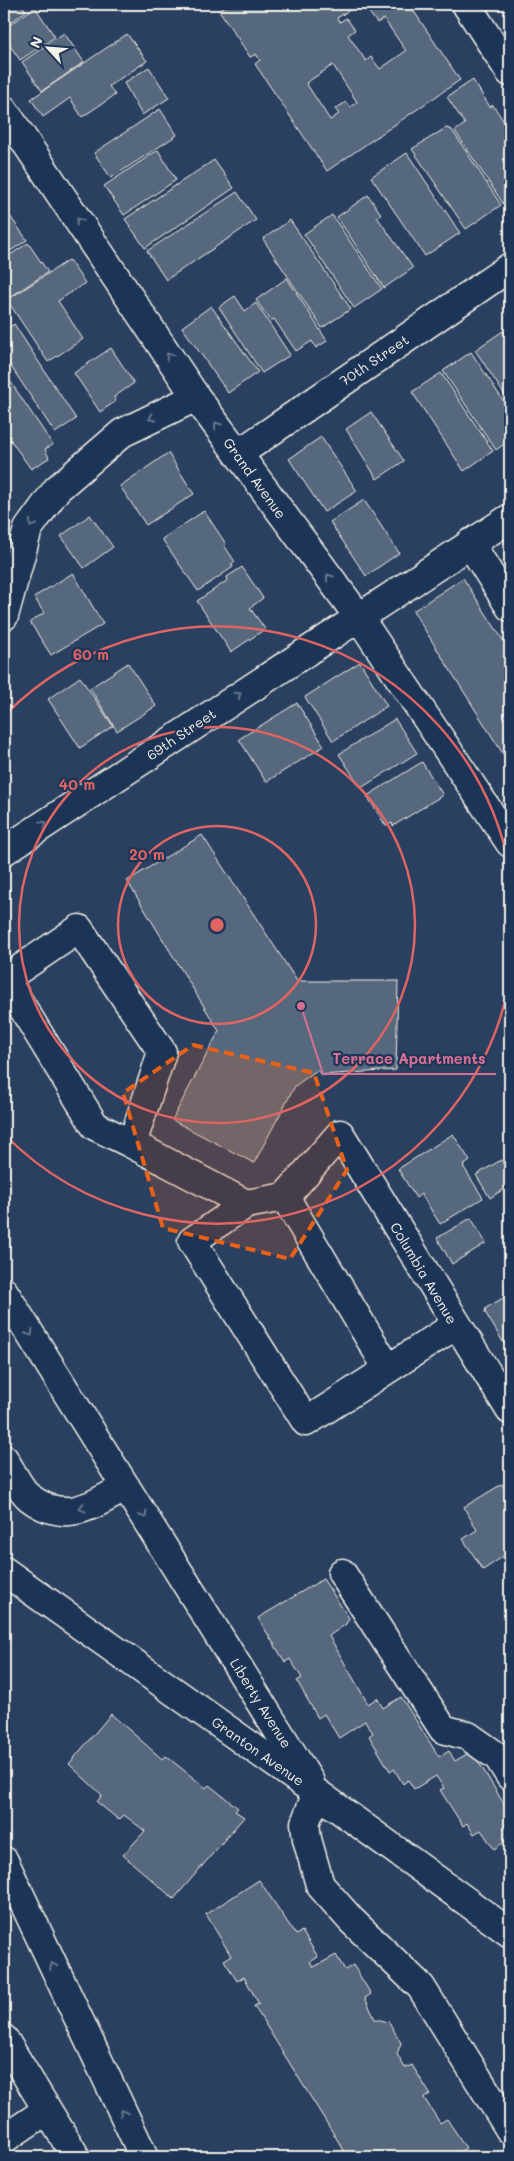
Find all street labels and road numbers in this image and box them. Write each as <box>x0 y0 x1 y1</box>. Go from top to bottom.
street label: 70th Street <box>336 330 412 390</box>
street label: Grand Avenue <box>219 434 291 522</box>
street label: 69th Street <box>143 704 219 764</box>
street label: Columbia Avenue <box>386 1219 462 1327</box>
street label: Liberty Avenue <box>226 1654 296 1752</box>
street label: Granton Avenue <box>208 1712 308 1790</box>

